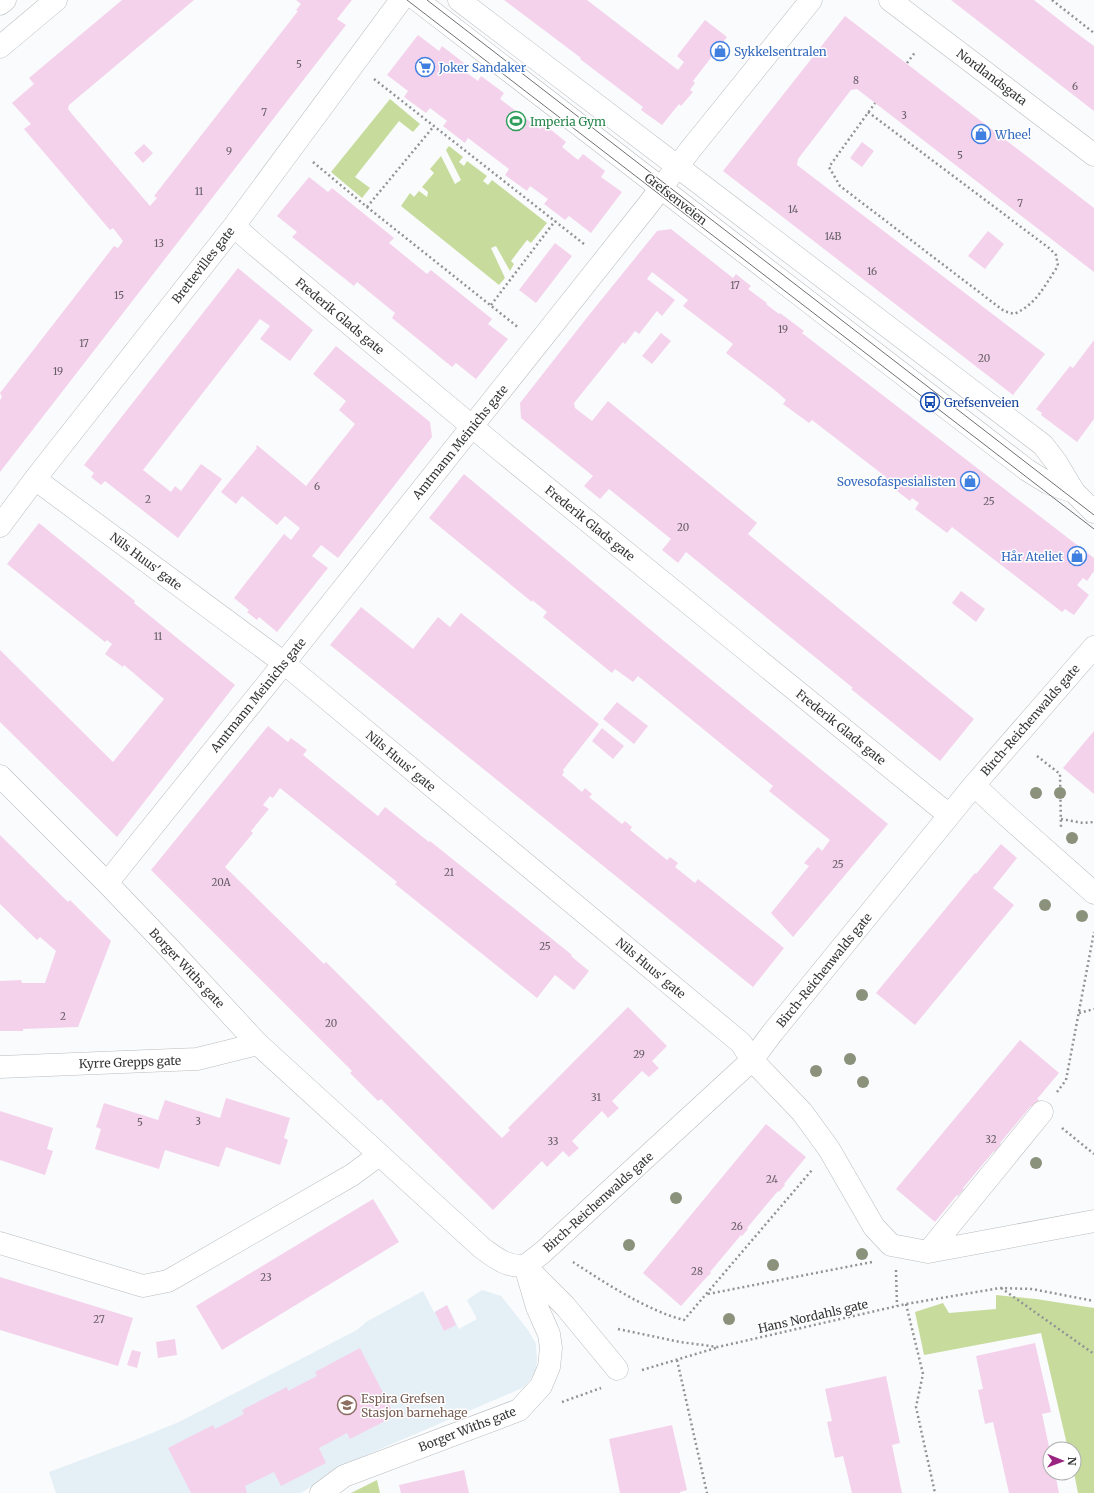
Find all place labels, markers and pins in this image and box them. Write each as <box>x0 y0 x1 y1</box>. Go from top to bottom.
shop icon: Sykkelsentralen <box>709 40 731 62</box>
place label: Sykkelsentralen <box>734 44 827 59</box>
supermarket icon: Joker Sandaker <box>414 56 436 78</box>
place label: Joker Sandaker <box>438 60 527 75</box>
sports icon: Imperia Gym <box>505 110 527 132</box>
place label: Imperia Gym <box>530 114 606 129</box>
shop icon: Whee! <box>970 123 992 145</box>
place label: Whee! <box>994 127 1031 142</box>
bus stop icon: Grefsenveien <box>919 391 941 413</box>
place label: Grefsenveien <box>944 395 1019 410</box>
shop icon: Sovesofaspesialisten <box>959 470 981 492</box>
place label: Sovesofaspesialisten <box>837 474 956 489</box>
shop icon: Hår Ateliet <box>1066 545 1088 567</box>
place label: Hår Ateliet <box>1001 549 1063 564</box>
place label: Espira Grefsen Stasjon barnehage <box>361 1391 468 1420</box>
school or university icon: Espira Grefsen Stasjon barnehage <box>336 1394 358 1416</box>

